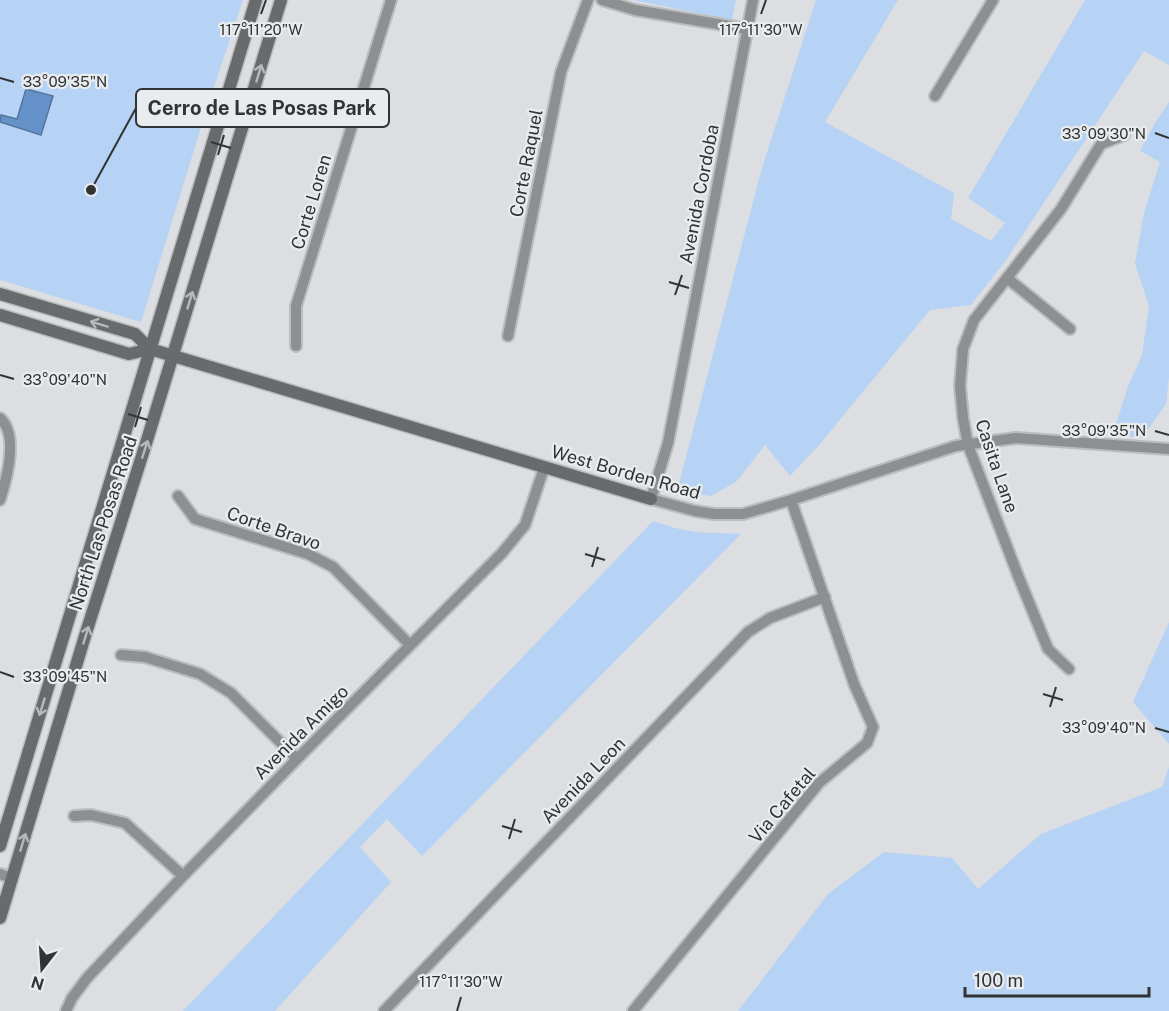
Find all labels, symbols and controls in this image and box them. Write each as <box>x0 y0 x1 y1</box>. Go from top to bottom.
text: 117°11'20"W <box>220 21 302 38</box>
text: 117°11'30"W <box>719 21 803 38</box>
one-way arrow <box>254 64 265 83</box>
text: 33°09'35"N <box>23 73 107 90</box>
callout: Cerro de Las Posas Park <box>136 89 389 127</box>
text: Cerro de Las Posas Park <box>148 96 377 120</box>
street label: Corte Raquel <box>505 107 547 219</box>
street label: Avenida Cordoba <box>675 122 723 266</box>
text: 33°09'30"N <box>1062 125 1146 142</box>
street label: Corte Loren <box>287 152 335 252</box>
one-way arrow <box>185 291 196 310</box>
one-way arrow <box>90 318 109 329</box>
text: 33°09'40"N <box>23 371 107 388</box>
street label: Casita Lane <box>971 416 1023 516</box>
text: 33°09'35"N <box>1062 422 1146 439</box>
street label: North Las Posas Road <box>65 433 141 613</box>
one-way arrow <box>140 440 151 459</box>
street label: West Borden Road <box>549 441 703 503</box>
street label: Corte Bravo <box>224 502 324 554</box>
one-way arrow <box>81 626 92 645</box>
text: 33°09'45"N <box>23 668 107 685</box>
street label: Avenida Amigo <box>250 681 352 783</box>
one-way arrow <box>36 697 47 716</box>
text: 33°09'40"N <box>1062 719 1146 736</box>
street label: Avenida Leon <box>537 733 629 827</box>
street label: Via Cafetal <box>744 763 820 847</box>
one-way arrow <box>18 833 29 852</box>
north arrow <box>12 939 72 999</box>
scale bar <box>965 960 1150 998</box>
text: 100 m <box>974 970 1023 991</box>
text: N <box>29 972 47 994</box>
text: 117°11'30"W <box>419 973 503 990</box>

